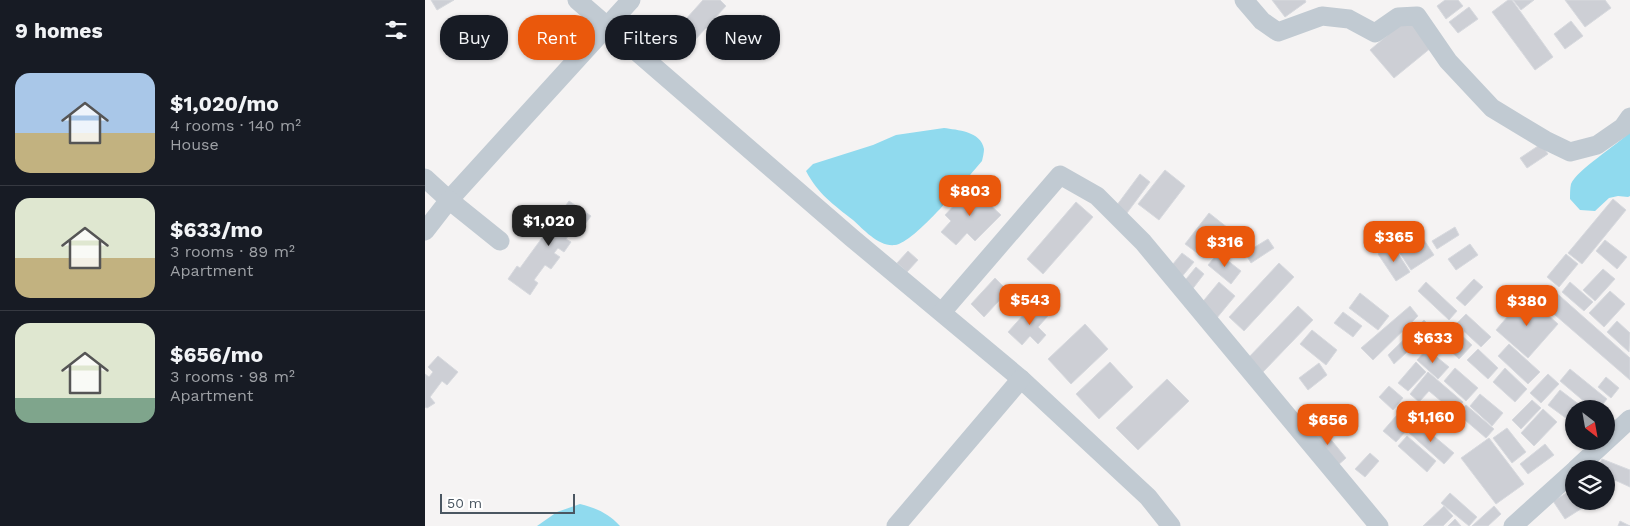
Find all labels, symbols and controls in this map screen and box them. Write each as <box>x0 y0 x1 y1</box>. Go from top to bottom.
chip: Buy <box>440 15 508 60</box>
chip: Rent <box>518 15 595 60</box>
chip: Filters <box>605 15 696 60</box>
chip: New <box>706 15 780 60</box>
icon: filters <box>382 16 410 44</box>
text: 9 homes <box>15 18 103 43</box>
text: $1,020/mo <box>170 91 279 116</box>
icon: home <box>55 93 115 153</box>
text: 4 rooms · 140 m² <box>170 116 301 135</box>
text: House <box>170 135 219 154</box>
pin: $803 <box>940 174 1000 217</box>
text: $803 <box>950 181 990 200</box>
pin: $1,020 <box>508 204 590 247</box>
text: $1,020 <box>523 211 575 230</box>
text: $633/mo <box>170 217 263 242</box>
icon: home <box>55 218 115 278</box>
pin: $365 <box>1364 220 1424 263</box>
pin: $316 <box>1195 226 1255 268</box>
text: $365 <box>1375 227 1413 246</box>
text: $316 <box>1207 232 1243 251</box>
text: 3 rooms · 89 m² <box>170 242 295 261</box>
text: Apartment <box>170 261 253 280</box>
pin: $543 <box>1000 284 1060 326</box>
pin: $380 <box>1497 284 1557 327</box>
text: $543 <box>1010 290 1050 309</box>
text: $380 <box>1507 291 1547 310</box>
pin: $633 <box>1403 322 1463 364</box>
text: $633 <box>1413 328 1453 347</box>
text: $656/mo <box>170 342 263 367</box>
icon: home <box>55 343 115 403</box>
text: 3 rooms · 98 m² <box>170 367 295 386</box>
text: Apartment <box>170 386 253 405</box>
pin: $1,160 <box>1390 400 1472 443</box>
north arrow <box>1565 400 1615 450</box>
map controls <box>1565 400 1615 510</box>
pin: $656 <box>1298 404 1358 446</box>
text: $1,160 <box>1407 407 1455 426</box>
text: $656 <box>1308 410 1348 429</box>
button: layers <box>1565 460 1615 510</box>
scale bar <box>440 491 575 514</box>
text: 50 m <box>447 495 482 511</box>

